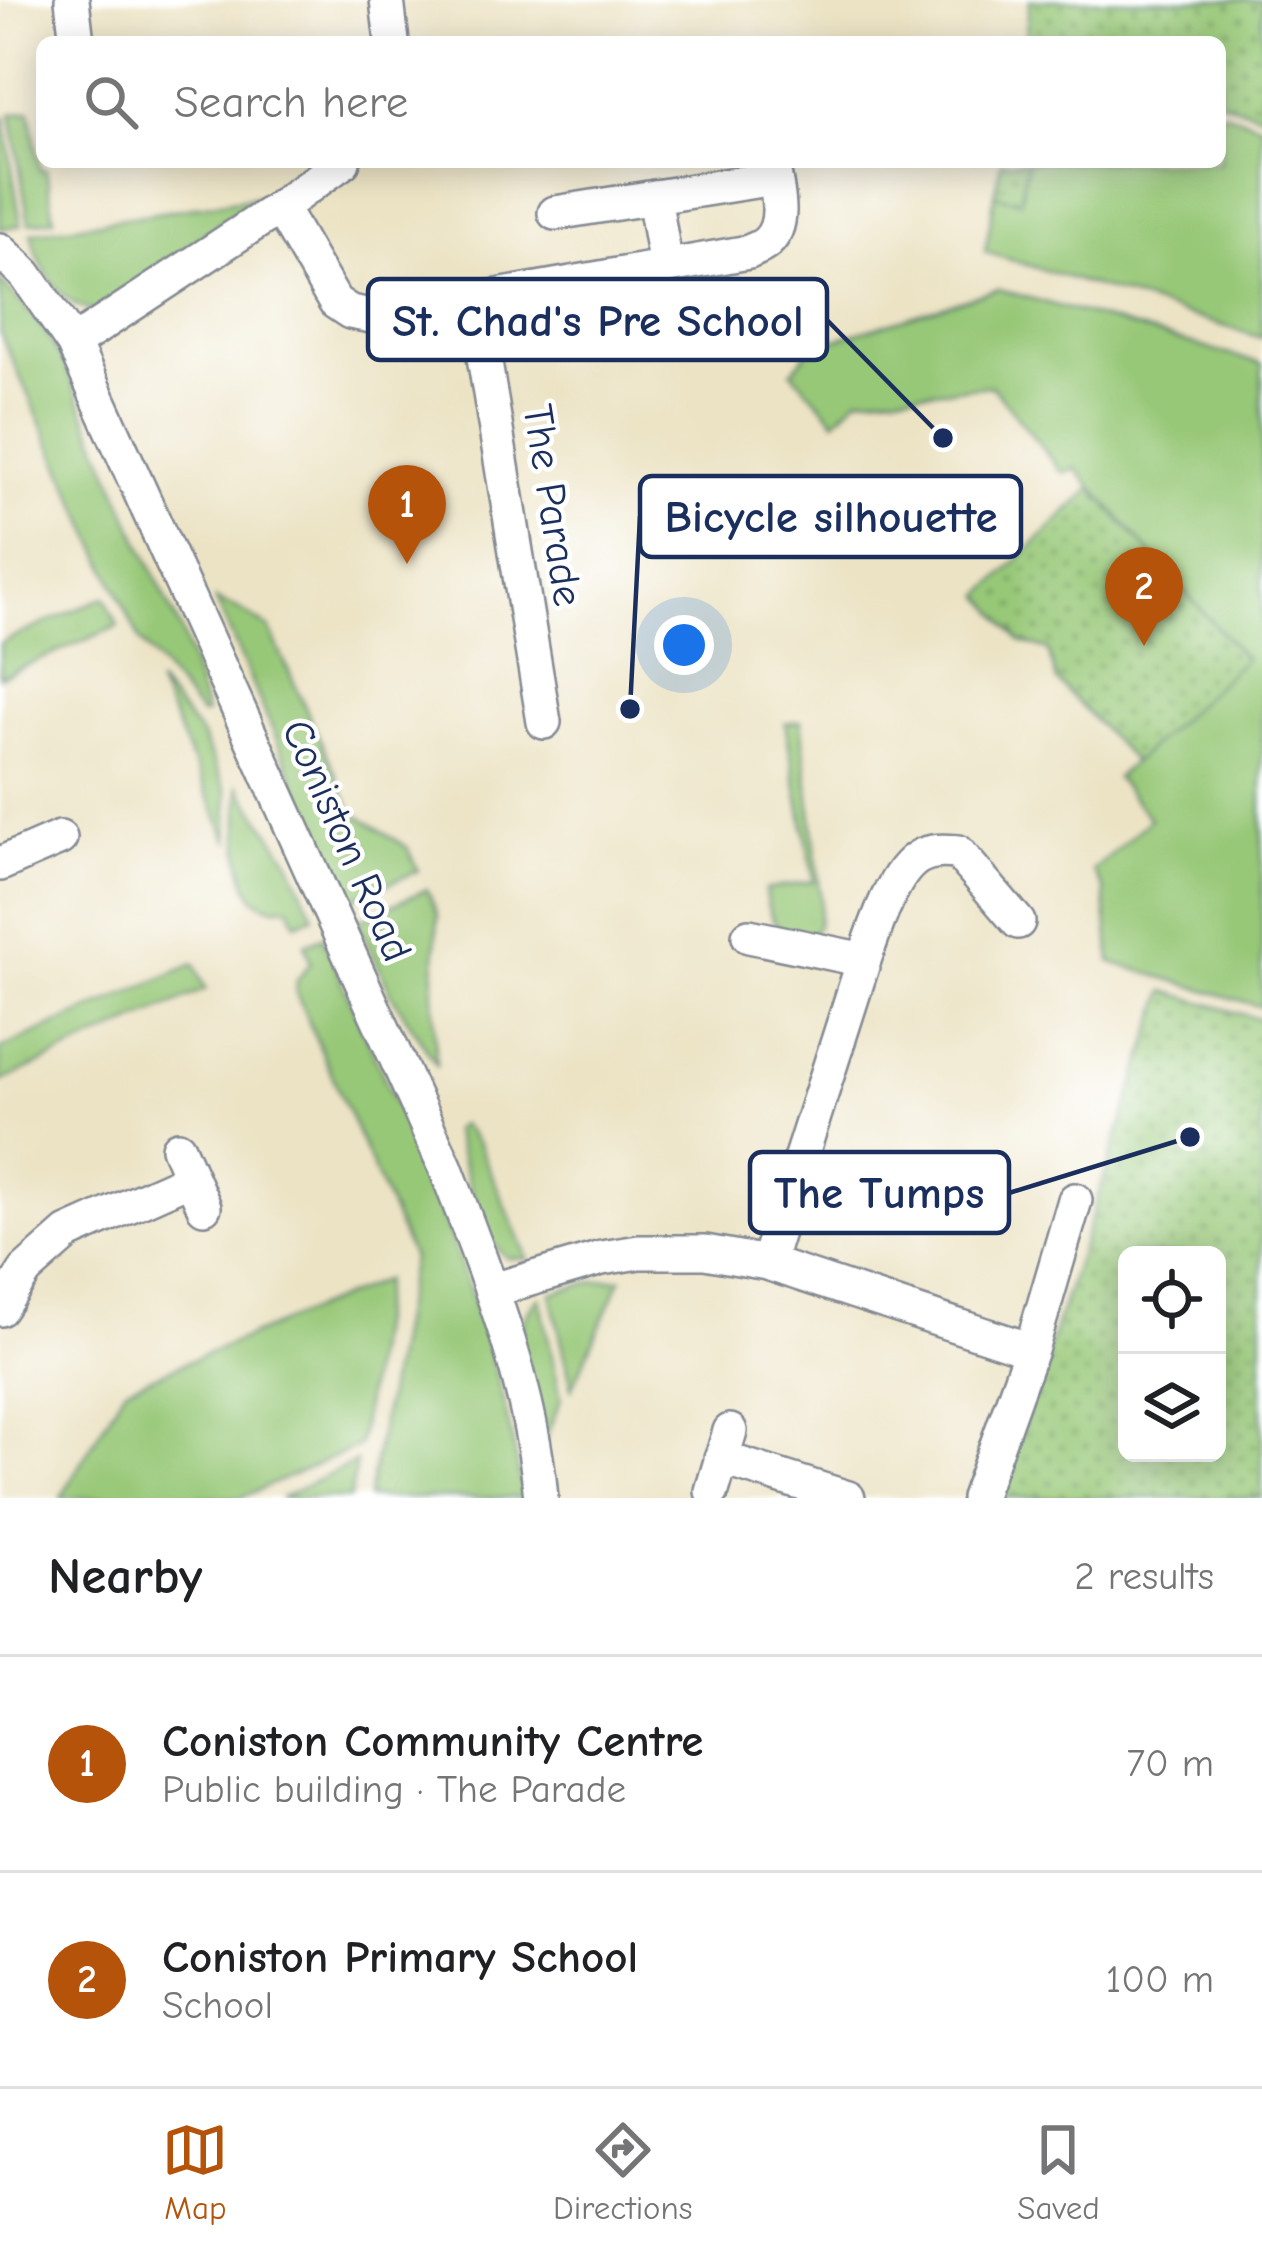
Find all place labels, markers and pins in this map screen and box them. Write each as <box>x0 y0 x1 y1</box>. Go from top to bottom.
callout: St. Chad's Pre School <box>368 279 827 360</box>
pin: 1 <box>368 465 446 564</box>
callout: Bicycle silhouette <box>640 476 1021 557</box>
pin: 2 <box>1105 547 1183 646</box>
callout: The Tumps <box>750 1152 1009 1233</box>

